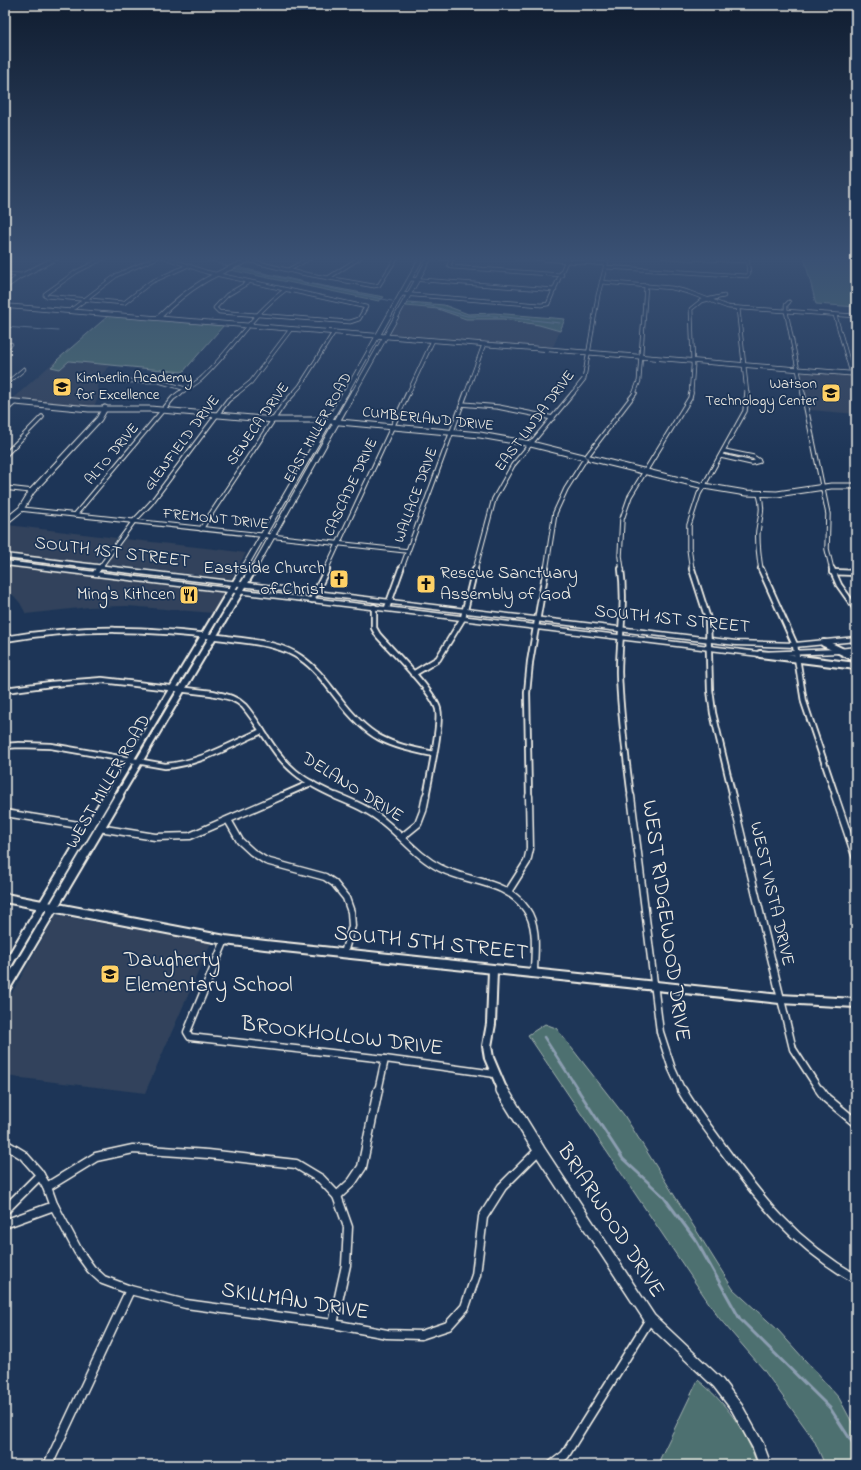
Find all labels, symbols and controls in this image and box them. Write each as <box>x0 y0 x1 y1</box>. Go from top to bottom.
street label: EAST LINDA DRIVE <box>490 366 580 476</box>
place label: Kimberlin Academy for Excellence <box>76 367 192 406</box>
street label: EAST MILLER ROAD <box>278 369 358 487</box>
place label: Watson Technology Center <box>705 373 817 413</box>
school or university icon: Kimberlin Academy for Excellence <box>51 376 73 398</box>
street label: SENECA DRIVE <box>221 378 295 470</box>
school or university icon: Watson Technology Center <box>820 382 842 404</box>
street label: GLENFIELD DRIVE <box>139 391 225 495</box>
street label: CUMBERLAND DRIVE <box>361 401 495 437</box>
street label: ALTO DRIVE <box>79 418 145 490</box>
street label: CASCADE DRIVE <box>319 434 383 540</box>
street label: WALLACE DRIVE <box>389 444 443 546</box>
street label: FREMONT DRIVE <box>161 502 270 536</box>
street label: SOUTH 1ST STREET <box>33 531 191 575</box>
place label: Eastside Church of Christ <box>203 556 325 603</box>
place label: Rescue Sanctuary Assembly of God <box>440 561 578 608</box>
church icon: Eastside Church of Christ <box>328 568 350 590</box>
church icon: Rescue Sanctuary Assembly of God <box>415 573 437 595</box>
place label: Ming's Kithcen <box>77 582 175 609</box>
restaurant icon: Ming's Kithcen <box>178 584 200 606</box>
street label: SOUTH 1ST STREET <box>593 599 751 641</box>
street label: WEST MILLER ROAD <box>60 710 158 854</box>
street label: DELANO DRIVE <box>295 746 408 830</box>
street label: WEST RIDGEWOOD DRIVE <box>632 798 698 1044</box>
street label: WEST VISTA DRIVE <box>742 819 800 969</box>
street label: SOUTH 5TH STREET <box>332 918 530 970</box>
place label: Daugherty Elementary School <box>123 945 293 1003</box>
school or university icon: Daugherty Elementary School <box>99 963 121 985</box>
street label: BROOKHOLLOW DRIVE <box>238 1009 445 1065</box>
street label: BRIARWOOD DRIVE <box>547 1137 672 1304</box>
street label: SKILLMAN DRIVE <box>219 1275 371 1329</box>

